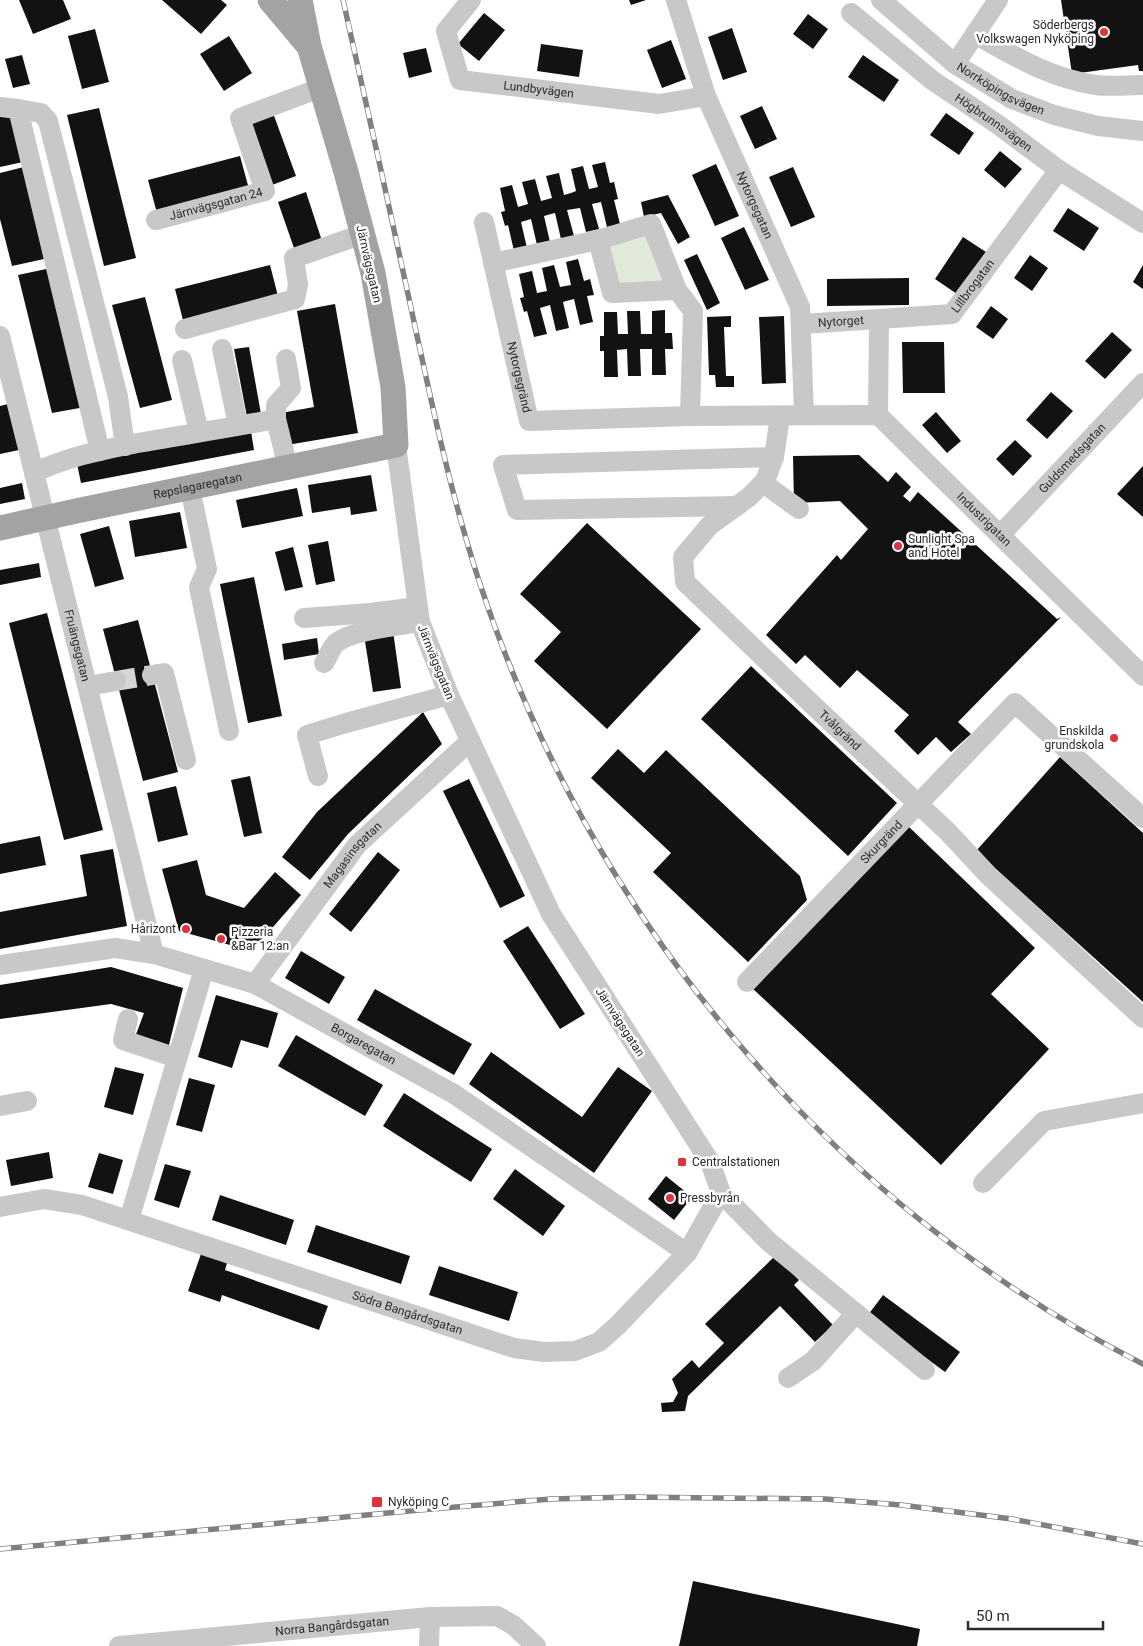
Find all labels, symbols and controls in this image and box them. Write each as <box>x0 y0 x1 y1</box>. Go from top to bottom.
place label: Söderbergs Volkswagen Nyköping <box>976 18 1094 46</box>
marker: Söderbergs Volkswagen Nyköping <box>1098 26 1110 38</box>
street label: Norrköpingsvägen <box>954 60 1046 118</box>
street label: Lundbyvägen <box>503 78 575 101</box>
street label: Högbrunnsvägen <box>952 91 1035 155</box>
street label: Nytorgsgatan <box>734 169 776 241</box>
street label: Järnvägsgatan 24 <box>168 185 264 223</box>
street label: Järnvägsgatan <box>353 224 385 304</box>
street label: Lillbrogatan <box>948 257 997 316</box>
street label: Nytorget <box>818 313 864 330</box>
street label: Nytorgsgränd <box>504 340 534 414</box>
street label: Guldsmedsgatan <box>1036 420 1109 496</box>
street label: Repslagaregatan <box>152 470 243 502</box>
street label: Industrigatan <box>954 490 1014 549</box>
place label: Sunlight Spa and Hotel <box>908 532 975 560</box>
marker: Sunlight Spa and Hotel <box>892 540 904 552</box>
street label: Fruängsgatan <box>61 608 93 683</box>
street label: Järnvägsgatan <box>415 623 457 701</box>
street label: Tvålgränd <box>816 707 864 753</box>
place label: Enskilda grundskola <box>1045 724 1104 752</box>
marker: Enskilda grundskola <box>1108 732 1120 744</box>
street label: Skurgränd <box>858 818 905 867</box>
street label: Magasinsgatan <box>321 819 384 891</box>
place label: Hårizont <box>131 922 176 936</box>
marker: Hårizont <box>180 923 192 935</box>
place label: Pizzeria &Bar 12:an <box>231 925 289 953</box>
marker: Pizzeria &Bar 12:an <box>215 933 227 945</box>
street label: Järnvägsgatan <box>593 985 647 1059</box>
street label: Borgaregatan <box>328 1020 398 1068</box>
place label: Centralstationen <box>692 1155 780 1169</box>
marker: Centralstationen <box>676 1156 688 1168</box>
place label: Pressbyrån <box>680 1191 740 1205</box>
marker: Pressbyrån <box>664 1192 676 1204</box>
street label: Södra Bangårdsgatan <box>350 1288 464 1338</box>
marker: Nyköping C <box>370 1495 384 1509</box>
place label: Nyköping C <box>388 1495 449 1509</box>
scale bar <box>968 1598 1103 1630</box>
text: 50 m <box>976 1607 1010 1625</box>
street label: Norra Bangårdsgatan <box>275 1614 390 1638</box>

